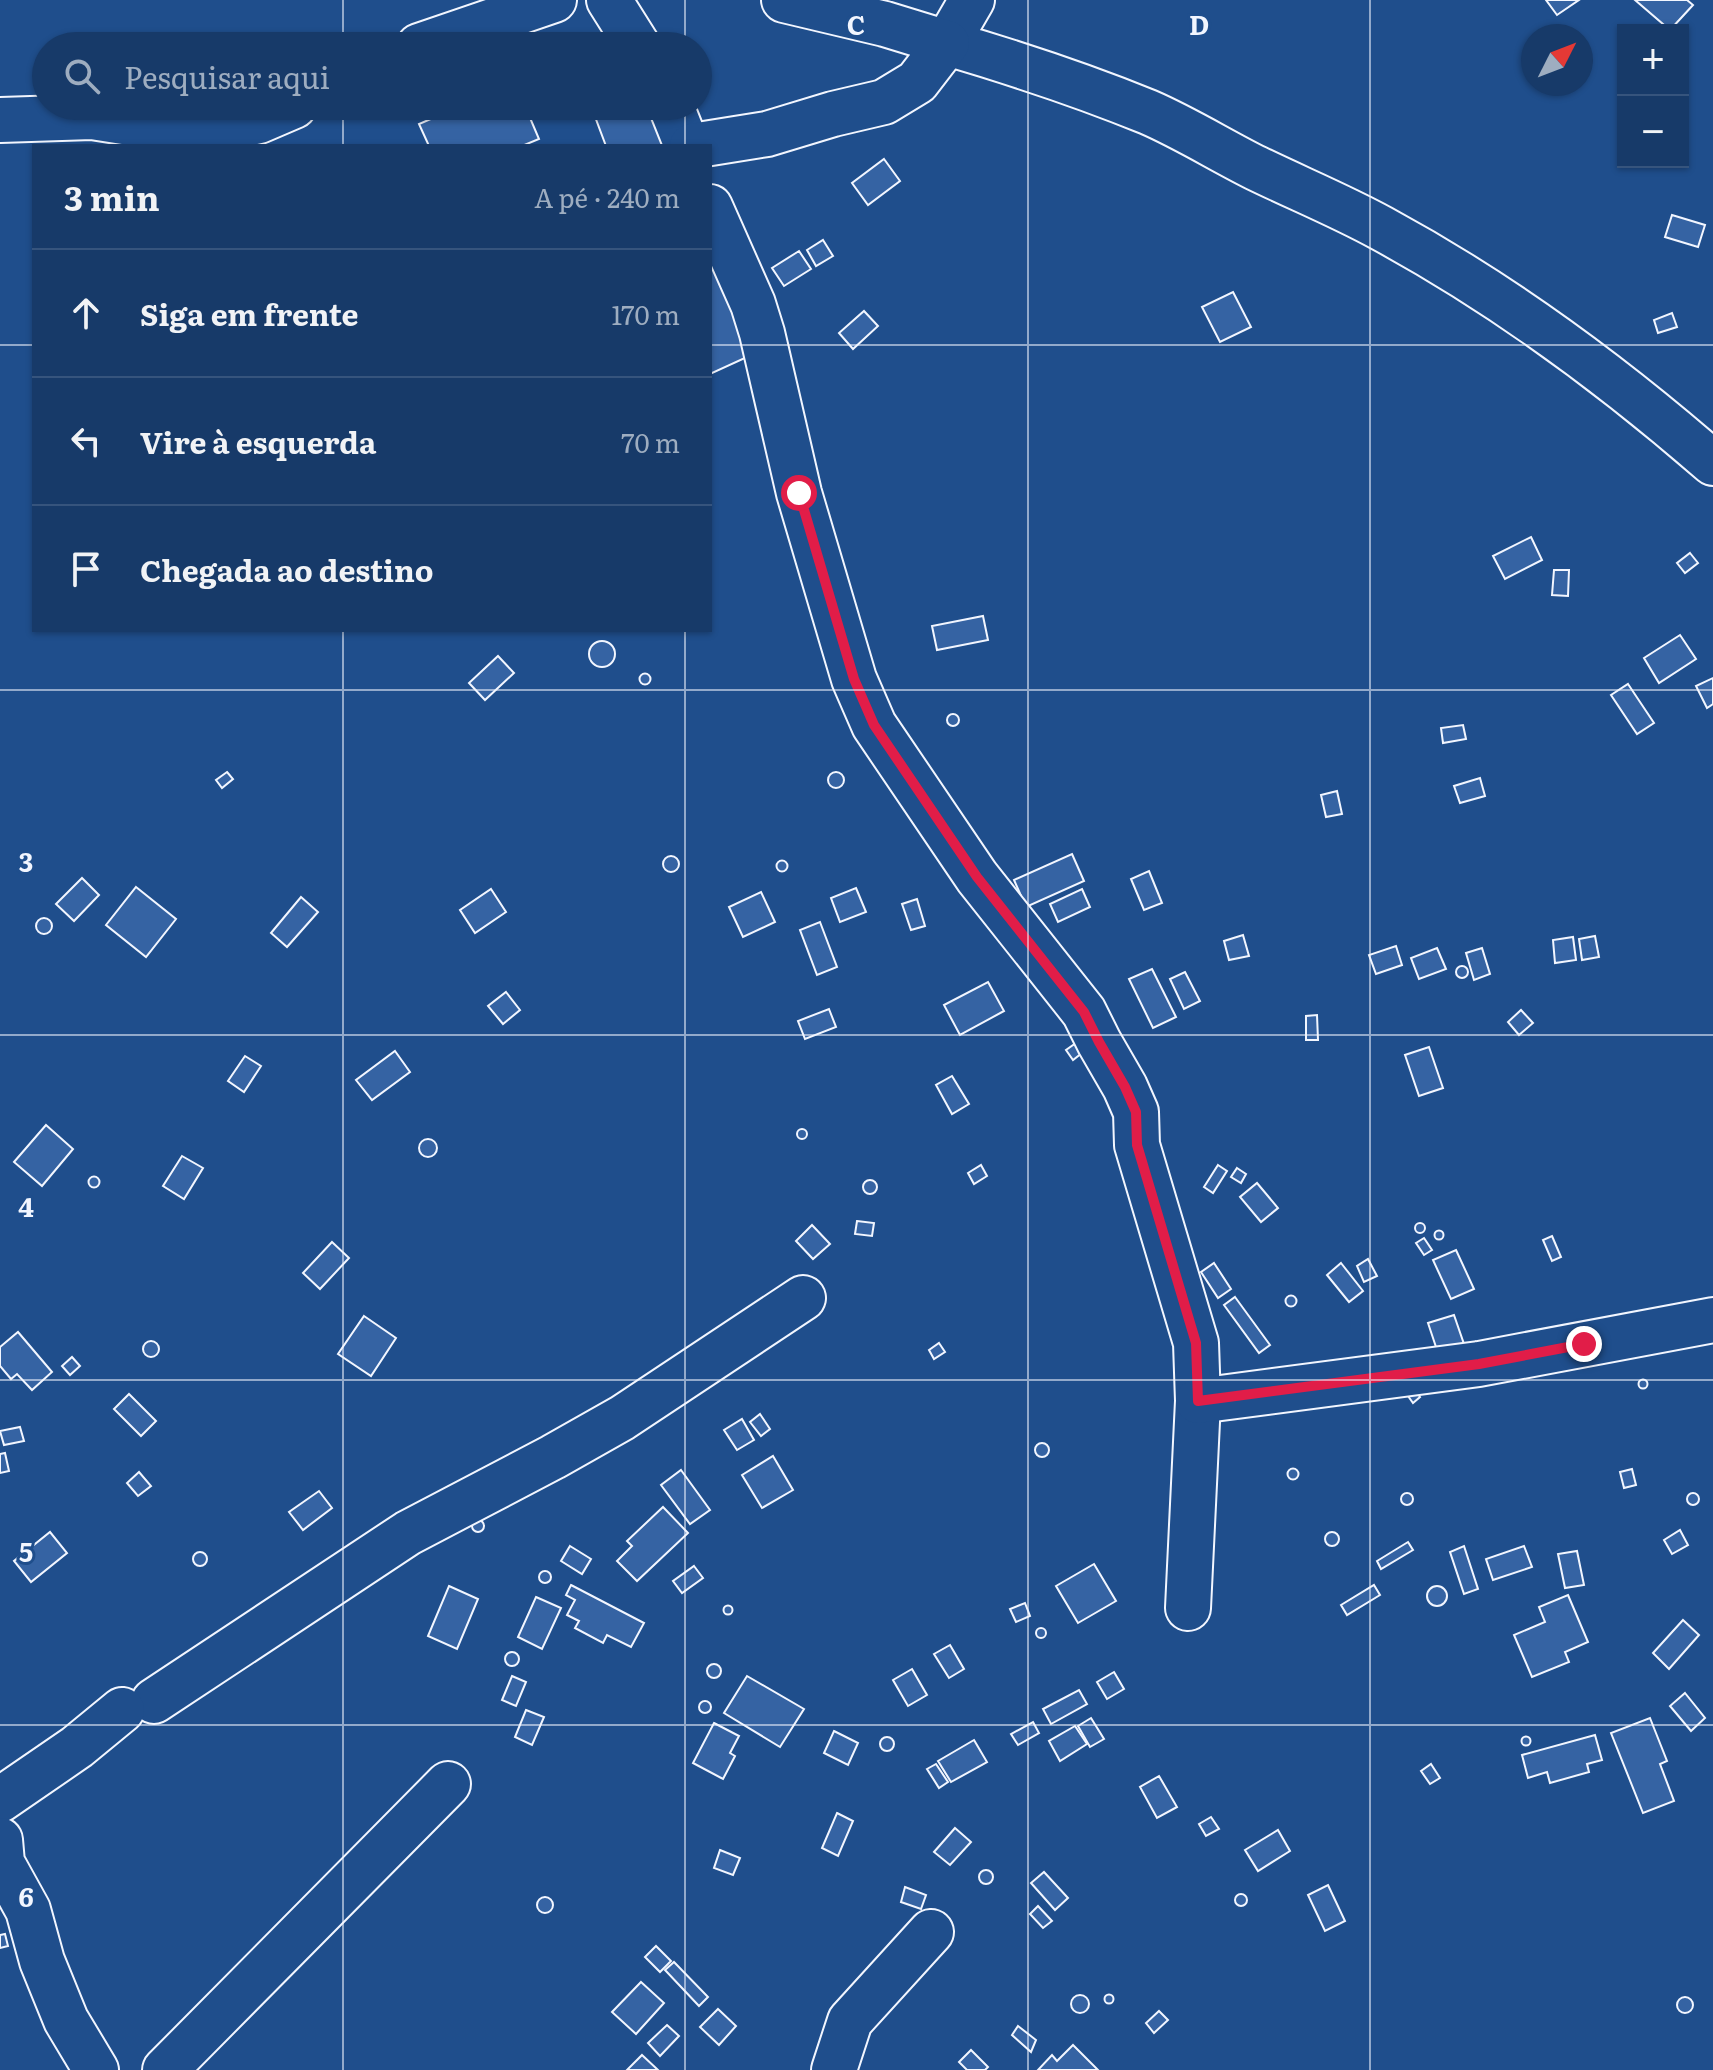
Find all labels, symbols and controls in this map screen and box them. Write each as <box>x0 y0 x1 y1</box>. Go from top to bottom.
text: C <box>847 4 865 43</box>
text: D <box>1189 4 1209 43</box>
north arrow <box>1521 24 1593 96</box>
map controls <box>1617 24 1689 168</box>
button: + <box>1617 24 1689 96</box>
search box <box>32 32 712 120</box>
icon: search <box>60 54 104 98</box>
text: Pesquisar aqui <box>124 54 330 98</box>
button: − <box>1617 96 1689 168</box>
text: 3 min <box>64 171 160 221</box>
text: A pé · 240 m <box>534 177 680 216</box>
icon: ahead <box>64 291 108 335</box>
text: Siga em frente <box>140 291 359 335</box>
text: 170 m <box>612 294 680 333</box>
icon: left <box>64 419 108 463</box>
text: Vire à esquerda <box>140 419 376 463</box>
text: 70 m <box>621 422 680 461</box>
route start <box>781 475 817 511</box>
icon: arrive <box>64 547 108 591</box>
text: Chegada ao destino <box>140 547 433 591</box>
text: 3 <box>19 841 33 880</box>
text: 4 <box>18 1186 34 1225</box>
route end <box>1566 1326 1602 1362</box>
text: 5 <box>19 1531 33 1570</box>
text: 6 <box>18 1876 34 1915</box>

